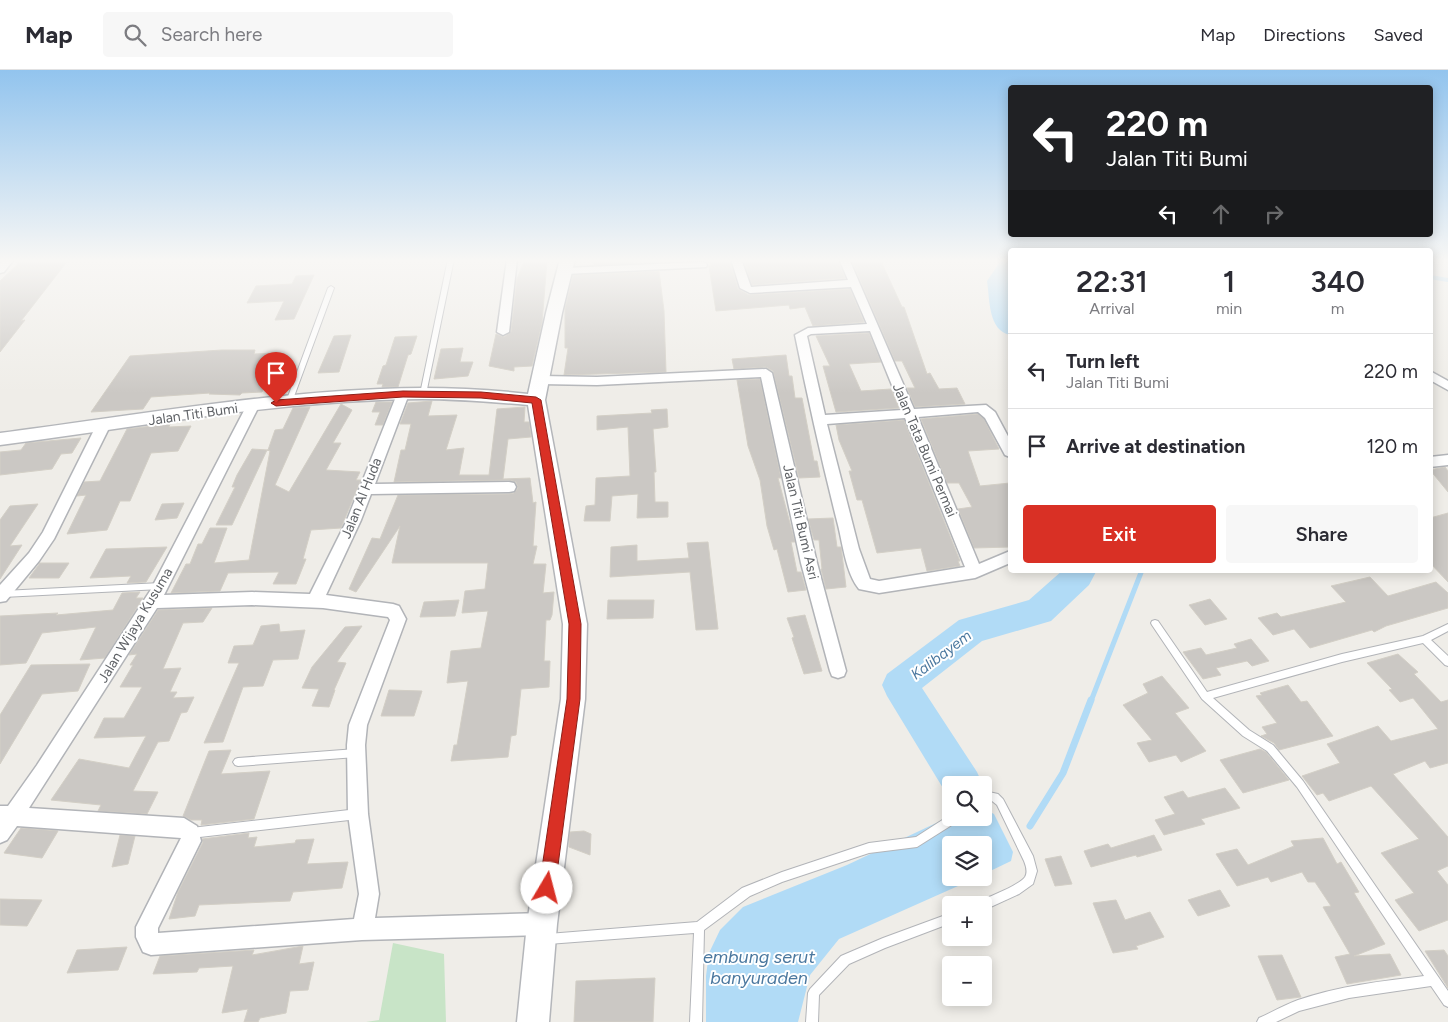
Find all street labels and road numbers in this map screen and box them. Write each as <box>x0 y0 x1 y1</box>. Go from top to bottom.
street label: Jalan Tata Bumi Permai <box>889 381 960 519</box>
street label: Jalan Titi Bumi <box>147 400 239 429</box>
street label: Jalan Al Huda <box>338 455 385 541</box>
street label: Jalan Titi Bumi Asri <box>779 463 822 581</box>
street label: Jalan Wijaya Kusuma <box>94 565 176 686</box>

